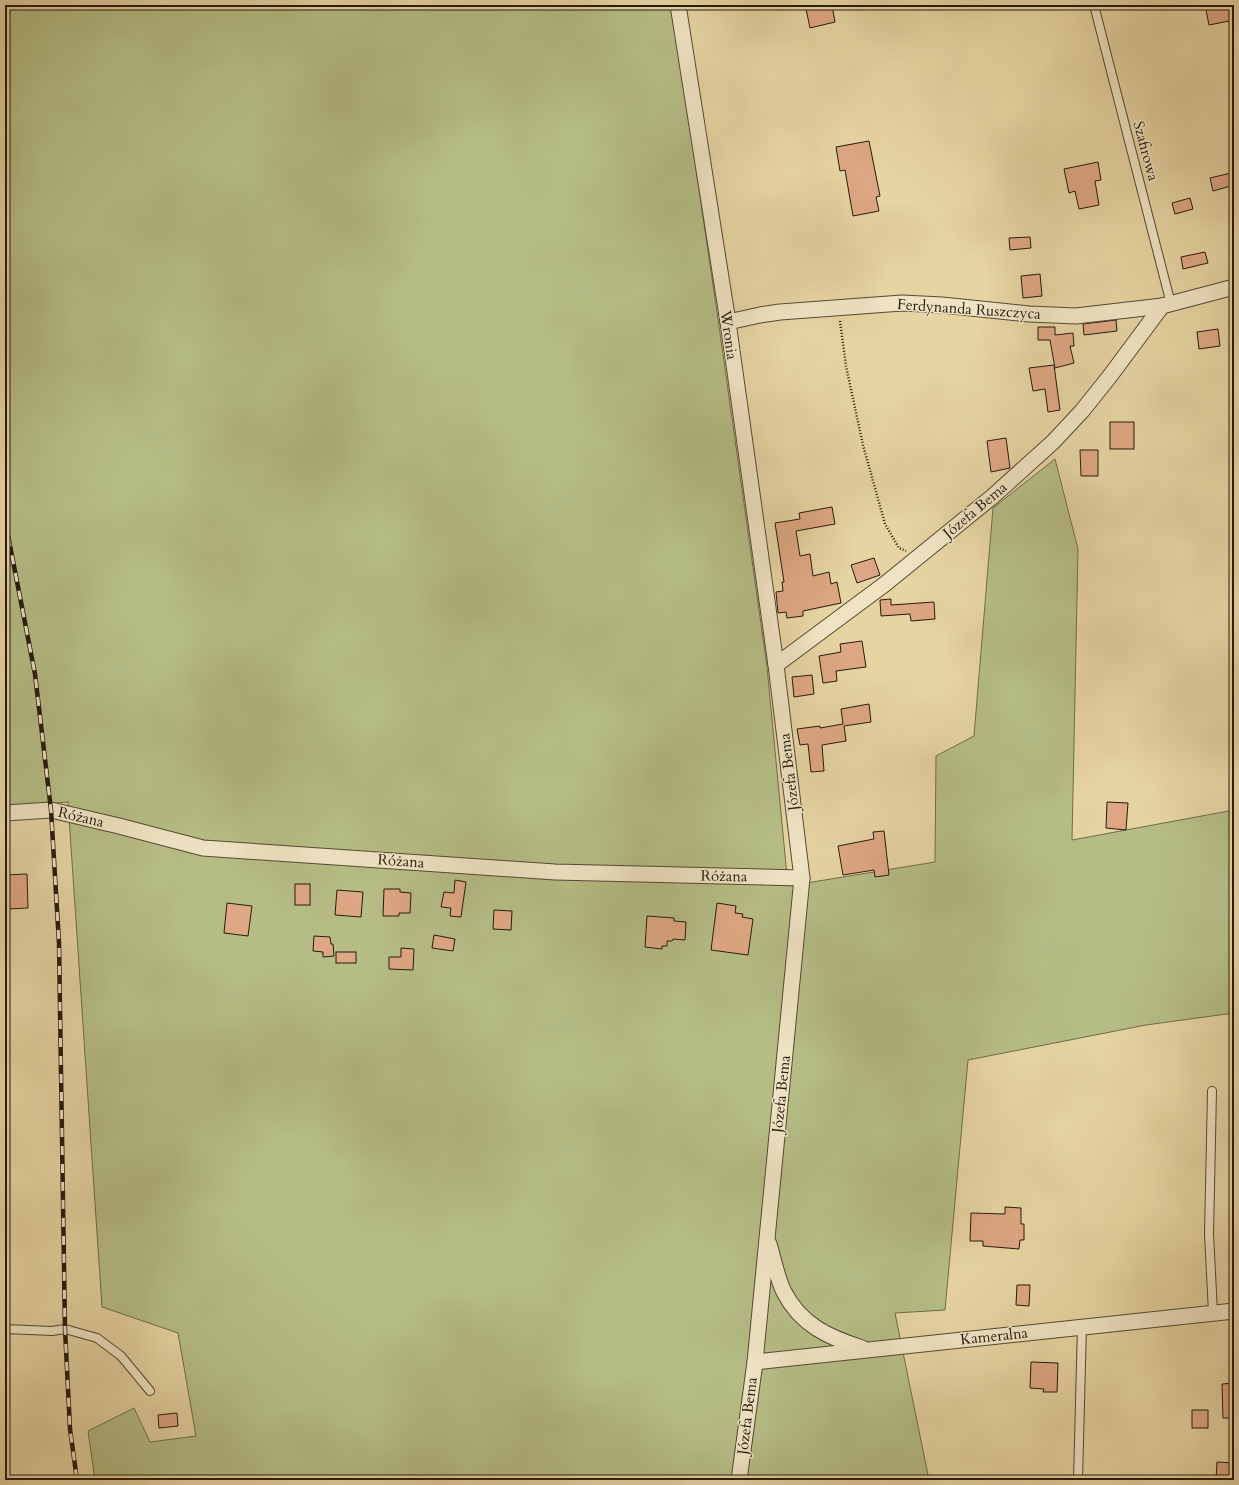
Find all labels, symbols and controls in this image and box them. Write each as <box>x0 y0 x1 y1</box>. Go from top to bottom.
street label: Szafirowa <box>1128 119 1164 184</box>
street label: Ferdynanda Ruszczyca <box>897 294 1042 324</box>
street label: Wronia <box>716 308 742 361</box>
street label: Józefa Bema <box>937 477 1012 544</box>
street label: Józefa Bema <box>774 732 804 814</box>
street label: Różana <box>56 802 106 832</box>
street label: Różana <box>377 849 425 873</box>
street label: Różana <box>700 866 748 886</box>
street label: Józefa Bema <box>767 1054 795 1136</box>
street label: Kameralna <box>959 1322 1029 1349</box>
street label: Józefa Bema <box>732 1376 762 1458</box>

